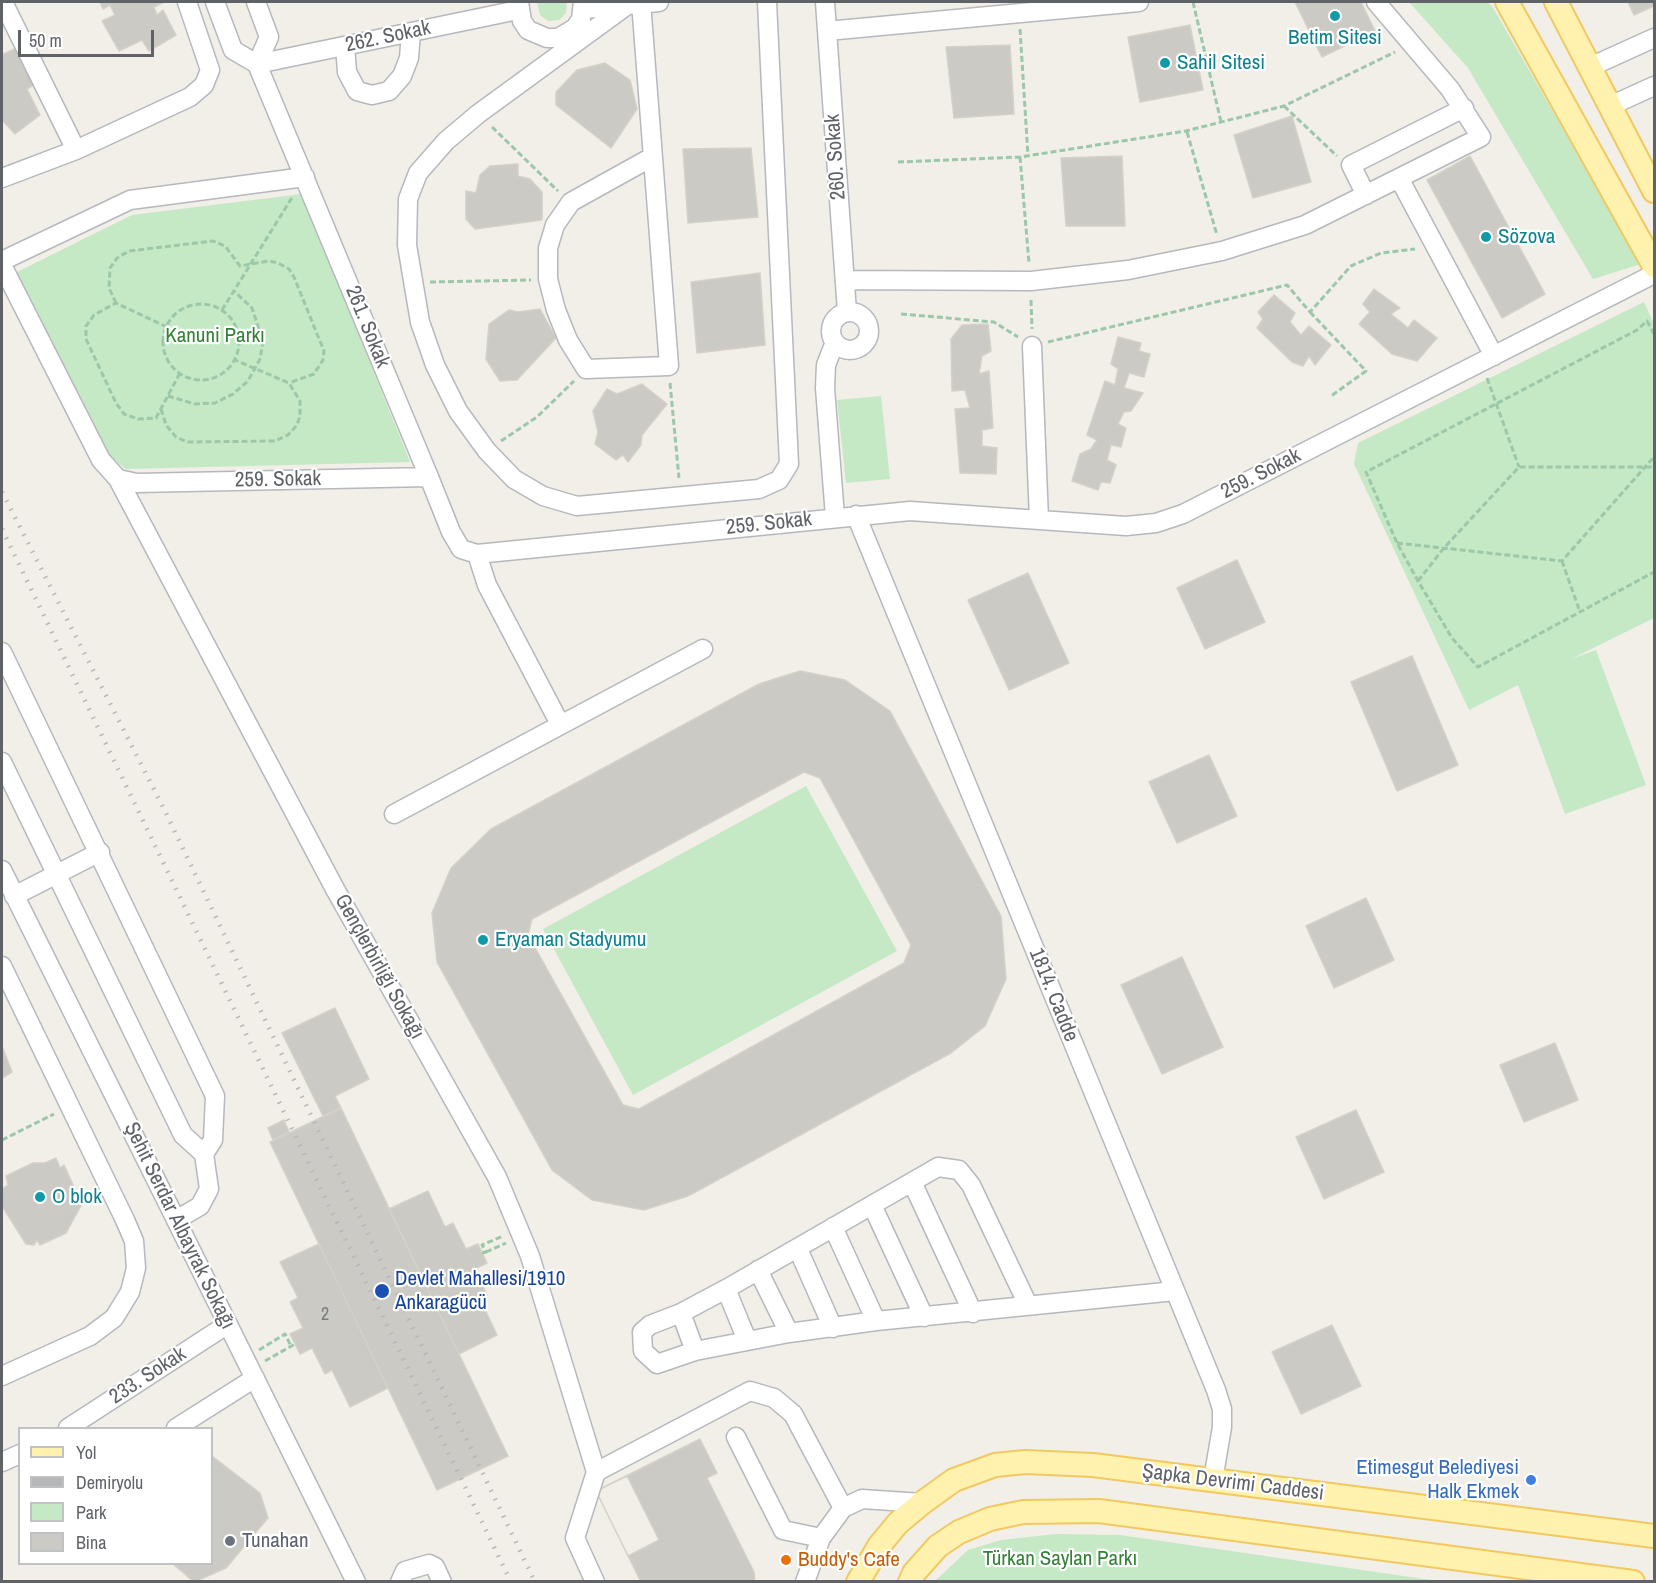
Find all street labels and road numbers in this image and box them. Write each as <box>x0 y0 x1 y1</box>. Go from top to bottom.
street label: 262. Sokak <box>343 16 433 58</box>
street label: 260. Sokak <box>820 113 852 201</box>
street label: 261. Sokak <box>339 282 395 372</box>
street label: 259. Sokak <box>1217 443 1305 505</box>
street label: 259. Sokak <box>235 467 321 493</box>
street label: 259. Sokak <box>725 507 813 541</box>
street label: Gençlerbirliği Sokağı <box>329 890 429 1044</box>
street label: 1814. Cadde <box>1023 945 1083 1045</box>
street label: Şehit Serdar Albayrak Sokağı <box>118 1119 240 1333</box>
street label: 233. Sokak <box>105 1342 191 1410</box>
street label: Şapka Devrimi Caddesi <box>1141 1459 1325 1507</box>

